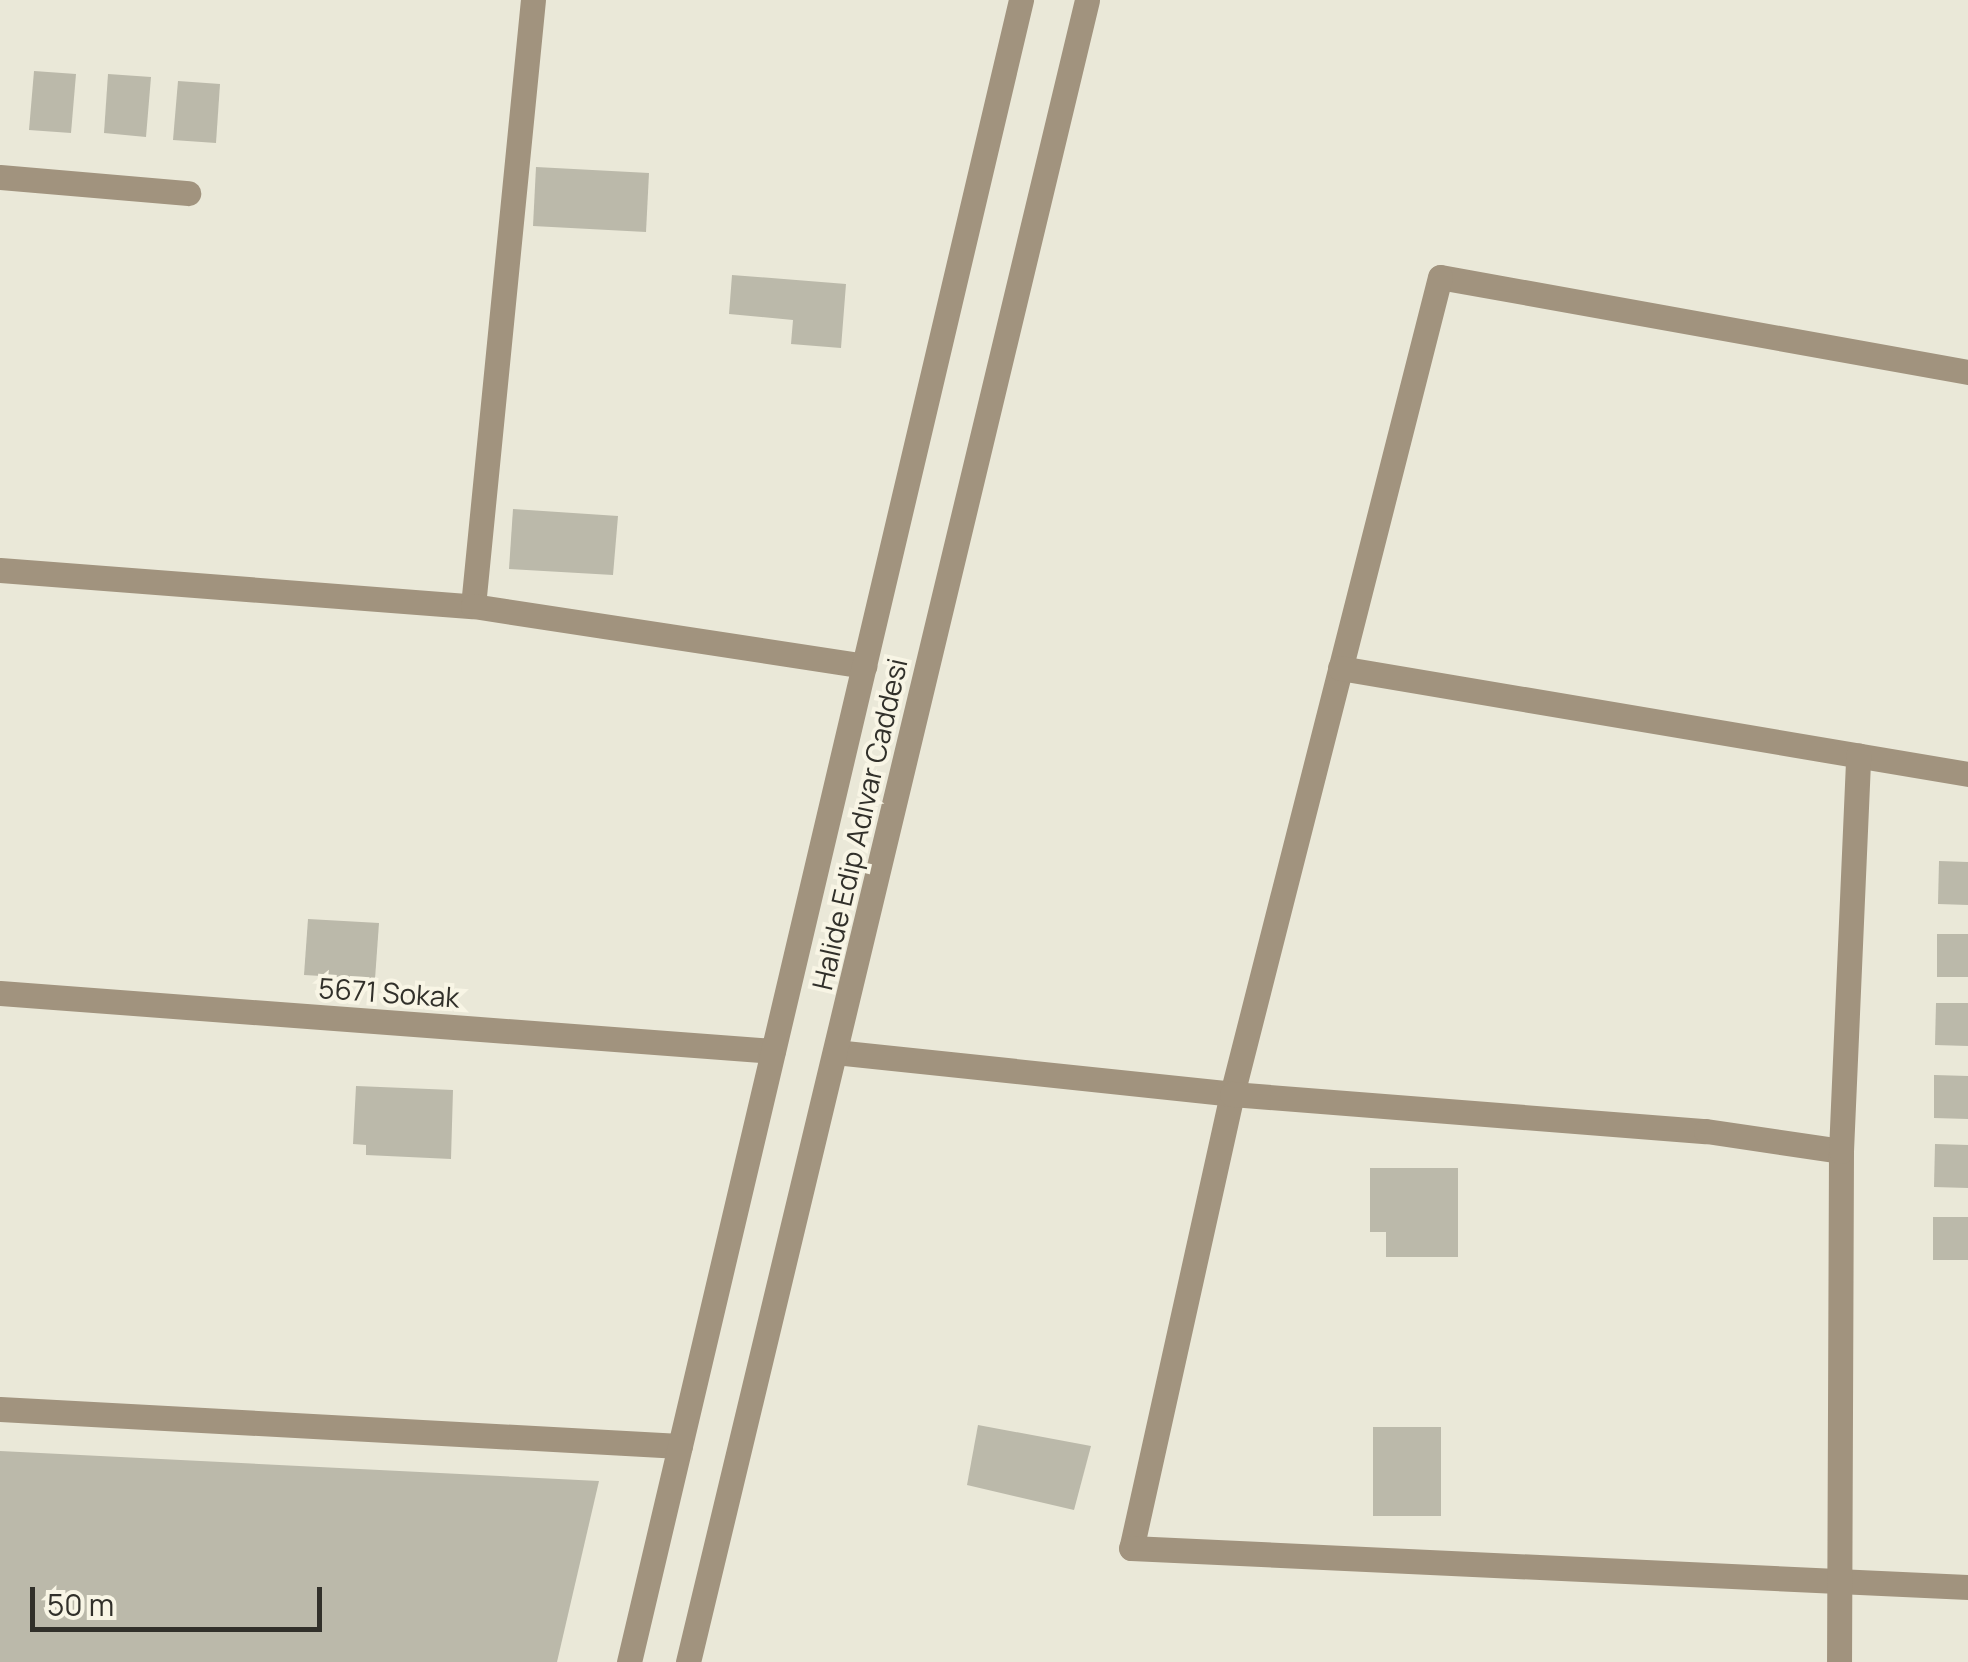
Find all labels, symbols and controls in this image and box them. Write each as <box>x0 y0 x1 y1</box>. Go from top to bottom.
street label: Halide Edip Adıvar Caddesi <box>804 655 914 993</box>
street label: 5671 Sokak <box>317 970 461 1014</box>
scale bar <box>35 1567 328 1629</box>
text: 50 m <box>47 1584 114 1625</box>

